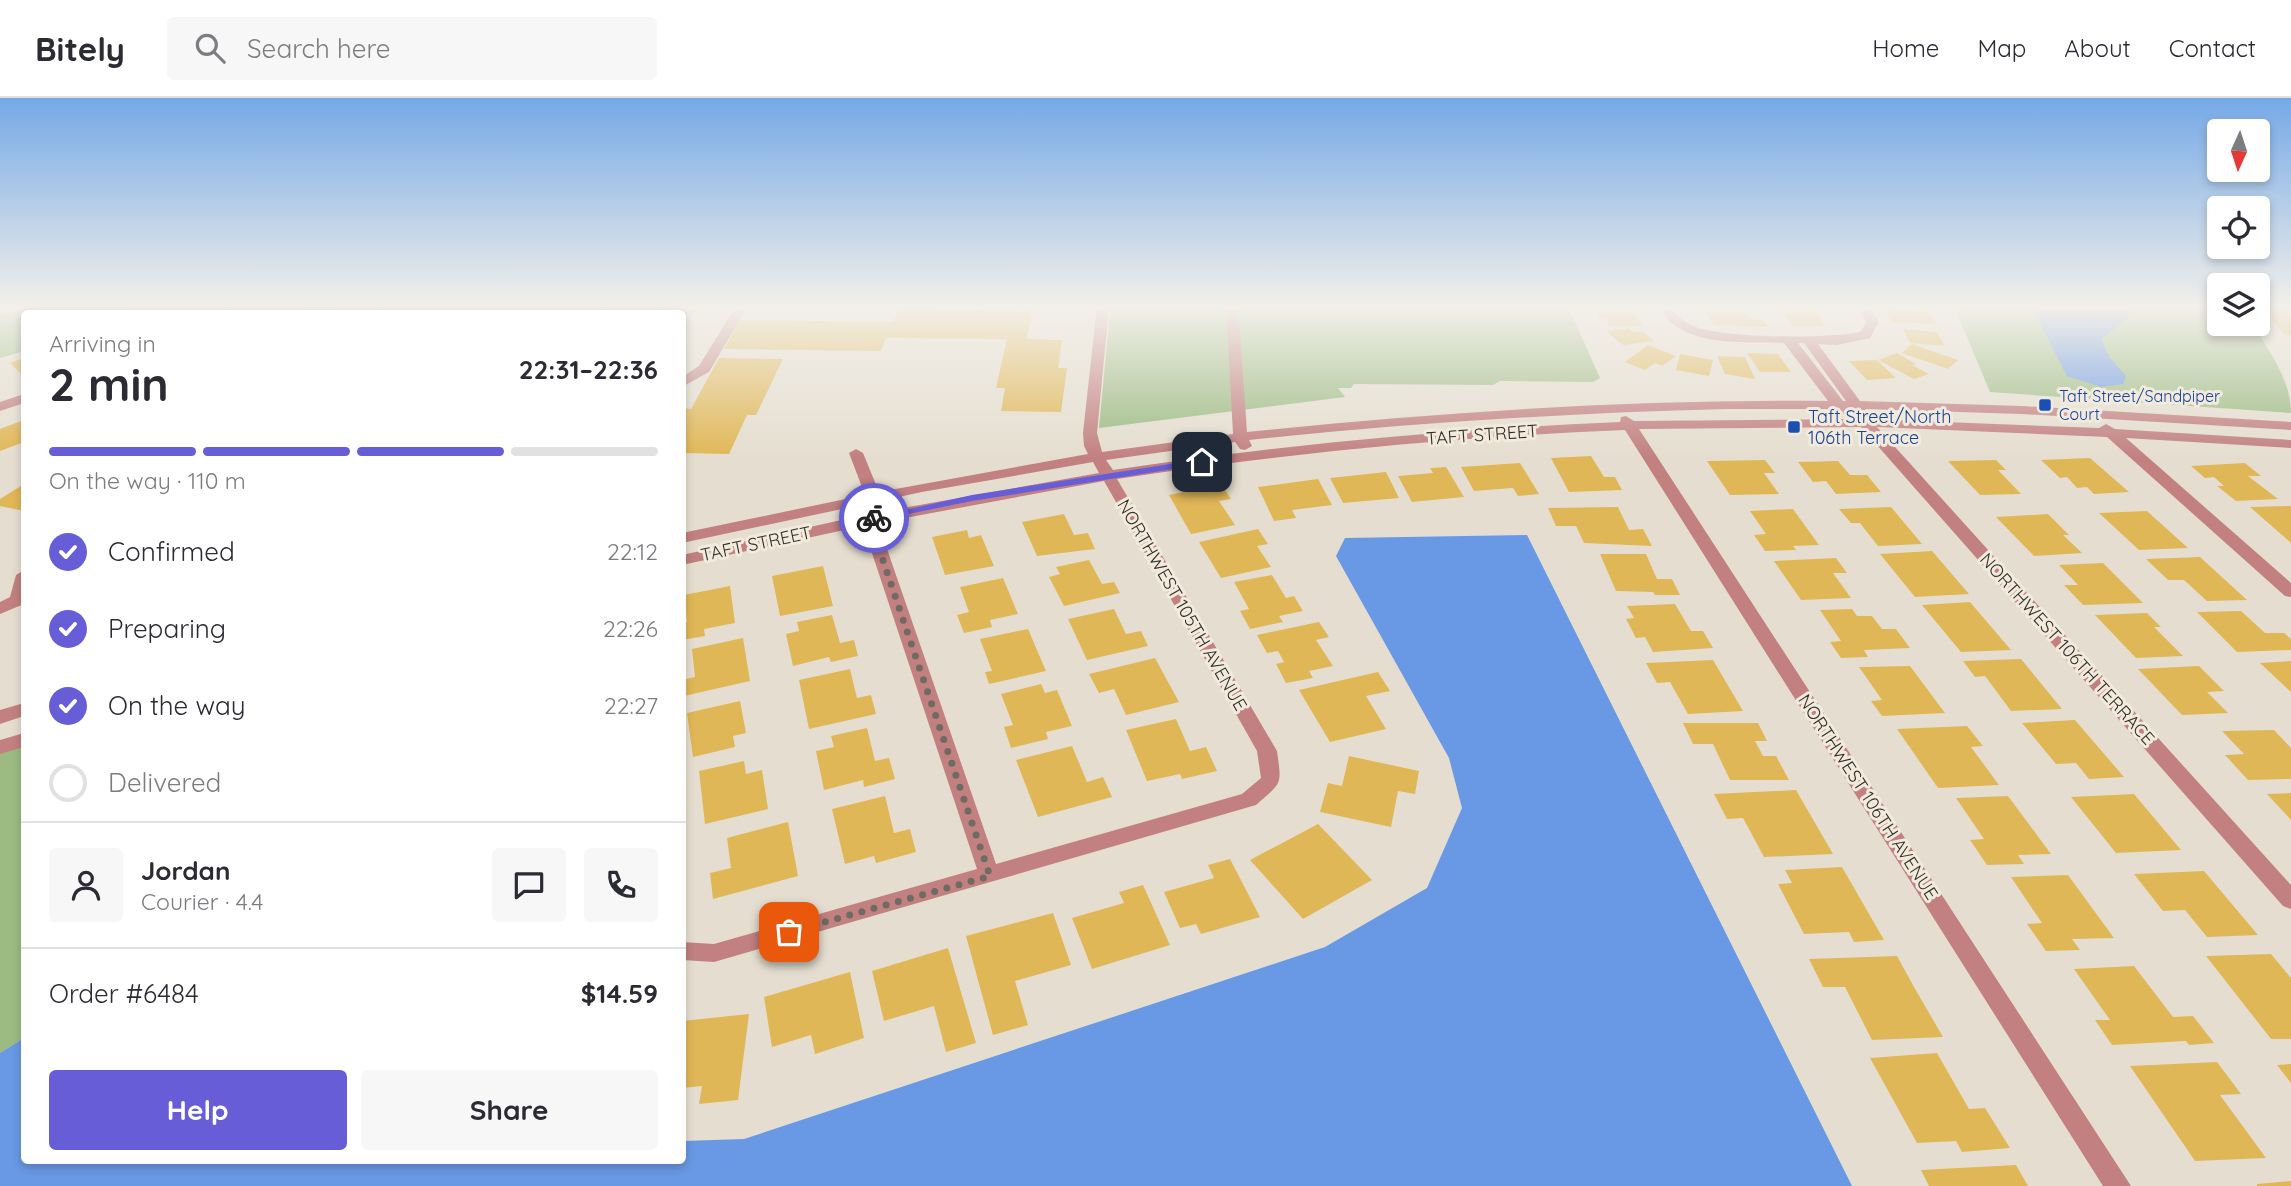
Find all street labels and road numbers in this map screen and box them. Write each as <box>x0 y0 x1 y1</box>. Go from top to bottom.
street label: TAFT STREET <box>1425 419 1539 450</box>
street label: NORTHWEST 105TH AVENUE <box>1112 495 1252 715</box>
street label: TAFT STREET <box>699 521 813 566</box>
street label: NORTHWEST 106TH TERRACE <box>1975 548 2160 749</box>
street label: NORTHWEST 106TH AVENUE <box>1793 690 1943 904</box>

